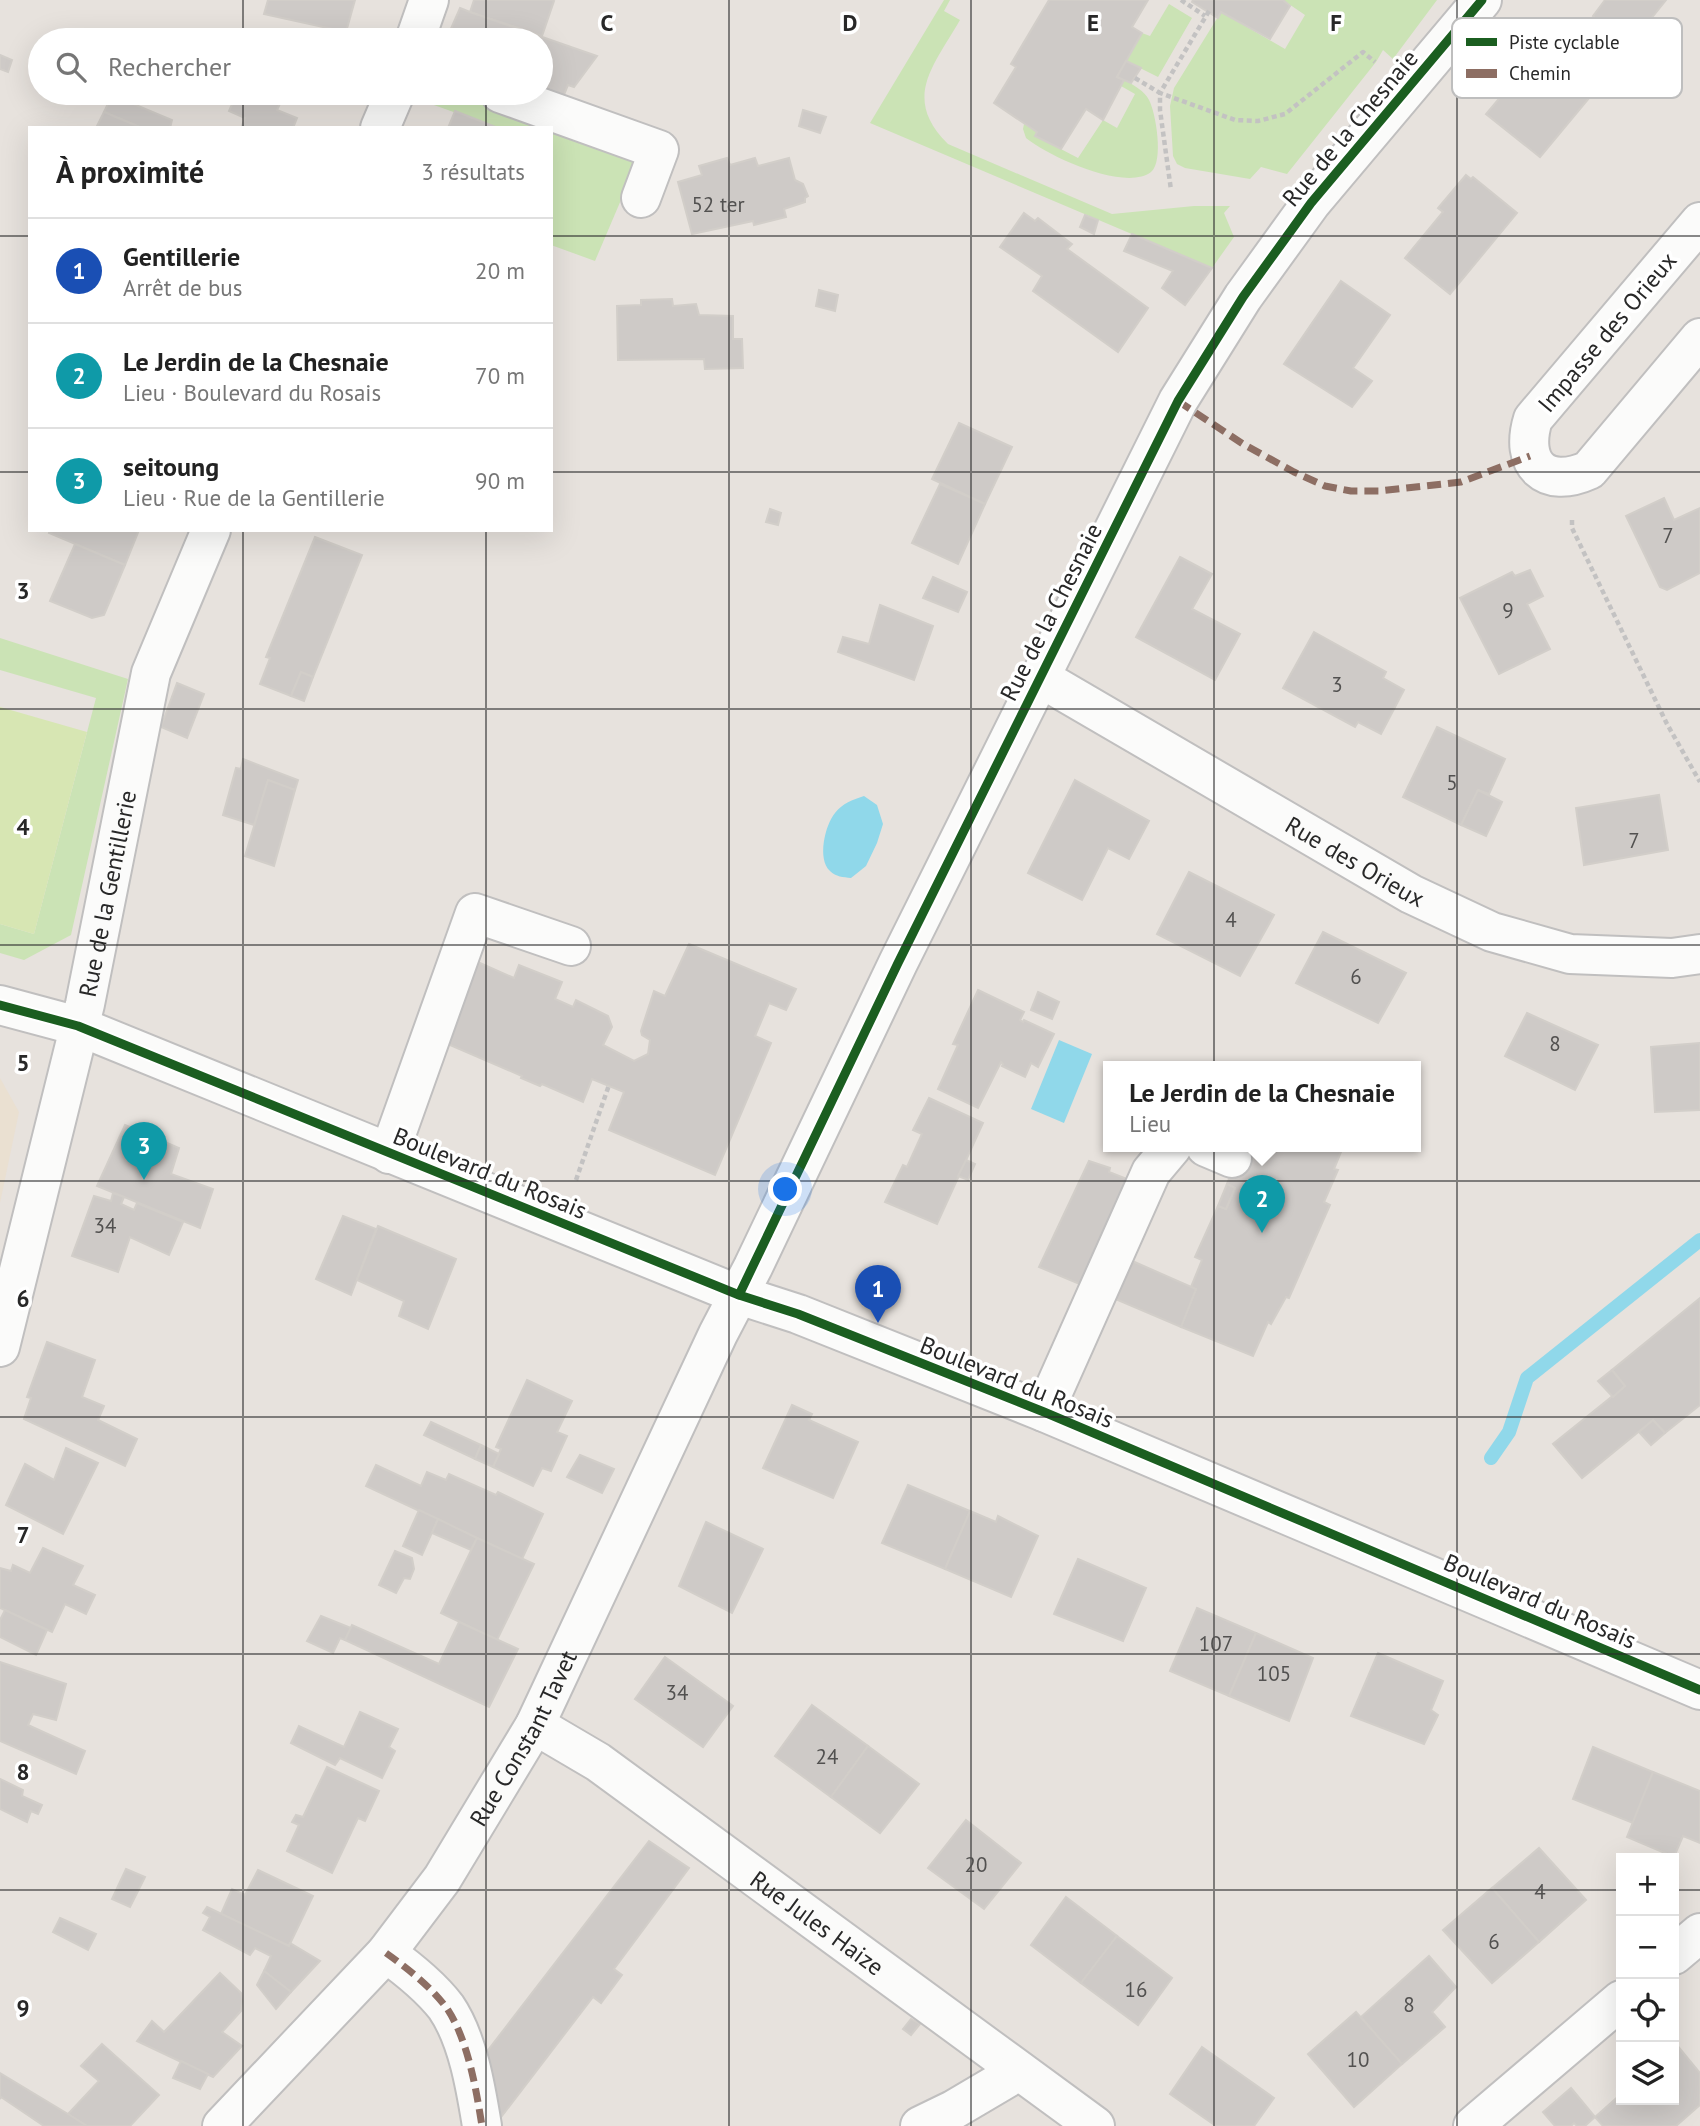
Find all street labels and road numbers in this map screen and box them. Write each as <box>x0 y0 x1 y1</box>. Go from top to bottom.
street label: Rue de la Chesnaie <box>1275 43 1425 213</box>
street label: Impasse des Orieux <box>1531 245 1683 419</box>
street label: Rue de la Chesnaie <box>993 518 1109 706</box>
street label: Rue de la Gentillerie <box>71 787 143 1000</box>
street label: Rue des Orieux <box>1280 809 1430 914</box>
street label: Boulevard du Rosais <box>389 1120 591 1226</box>
street label: Boulevard du Rosais <box>916 1329 1118 1435</box>
street label: Boulevard du Rosais <box>1439 1546 1641 1656</box>
street label: Rue Constant Tavet <box>462 1645 583 1832</box>
street label: Rue Jules Haize <box>744 1863 890 1982</box>

